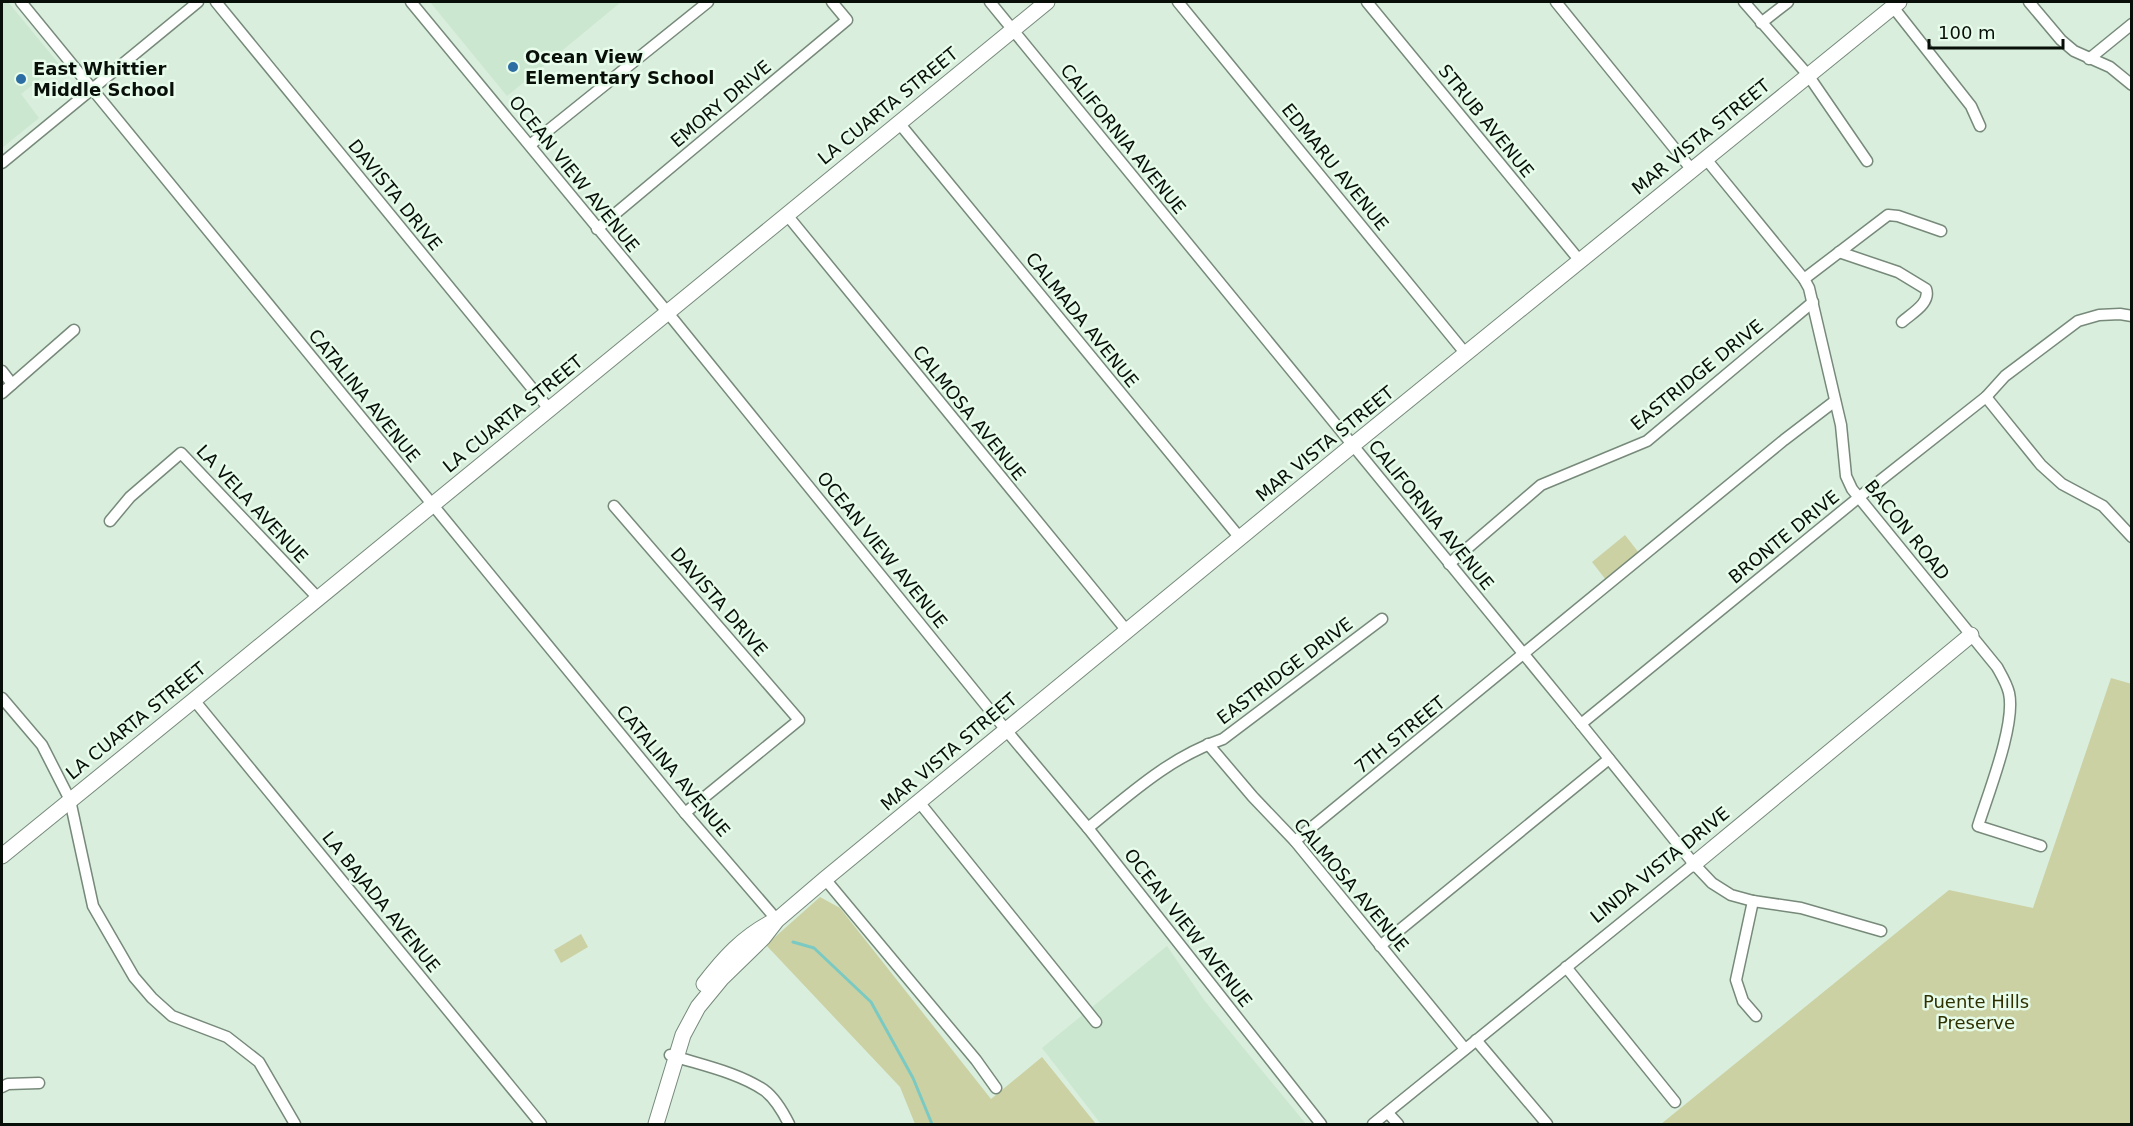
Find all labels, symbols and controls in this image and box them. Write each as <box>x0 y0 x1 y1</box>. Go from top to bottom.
scale bar <box>1929 12 2062 50</box>
text: 100 m <box>1938 22 1996 43</box>
street label: LA CUARTA STREET <box>813 42 963 169</box>
place label: Ocean View Elementary School <box>525 46 714 88</box>
street label: EMORY DRIVE <box>666 56 775 152</box>
place label: East Whittier Middle School <box>33 58 175 100</box>
street label: CALIFORNIA AVENUE <box>1056 59 1190 218</box>
marker: Ocean View Elementary School <box>506 60 520 74</box>
street label: STRUB AVENUE <box>1434 60 1538 181</box>
marker: East Whittier Middle School <box>14 72 28 86</box>
street label: MAR VISTA STREET <box>1627 74 1775 199</box>
street label: OCEAN VIEW AVENUE <box>505 91 644 256</box>
street label: EDMARU AVENUE <box>1278 99 1393 234</box>
street label: DAVISTA DRIVE <box>344 135 447 254</box>
street label: CALMADA AVENUE <box>1022 248 1143 391</box>
street label: EASTRIDGE DRIVE <box>1626 315 1767 434</box>
street label: CATALINA AVENUE <box>304 325 424 466</box>
street label: CALMOSA AVENUE <box>909 341 1030 484</box>
street label: LA CUARTA STREET <box>438 350 588 477</box>
street label: MAR VISTA STREET <box>1251 381 1399 506</box>
street label: CALIFORNIA AVENUE <box>1364 435 1498 594</box>
street label: LA VELA AVENUE <box>192 440 312 567</box>
street label: OCEAN VIEW AVENUE <box>813 467 952 632</box>
street label: BACON ROAD <box>1861 475 1954 584</box>
street label: BRONTE DRIVE <box>1724 486 1843 588</box>
street label: DAVISTA DRIVE <box>667 543 772 660</box>
street label: EASTRIDGE DRIVE <box>1213 613 1357 728</box>
street label: LA CUARTA STREET <box>61 657 211 784</box>
street label: MAR VISTA STREET <box>876 688 1022 815</box>
street label: 7TH STREET <box>1350 691 1450 778</box>
street label: CATALINA AVENUE <box>612 701 734 841</box>
street label: LINDA VISTA DRIVE <box>1586 802 1733 927</box>
street label: CALMOSA AVENUE <box>1290 814 1413 955</box>
street label: LA BAJADA AVENUE <box>318 827 445 976</box>
street label: OCEAN VIEW AVENUE <box>1120 844 1257 1011</box>
park label: Puente Hills Preserve <box>1923 991 2029 1033</box>

